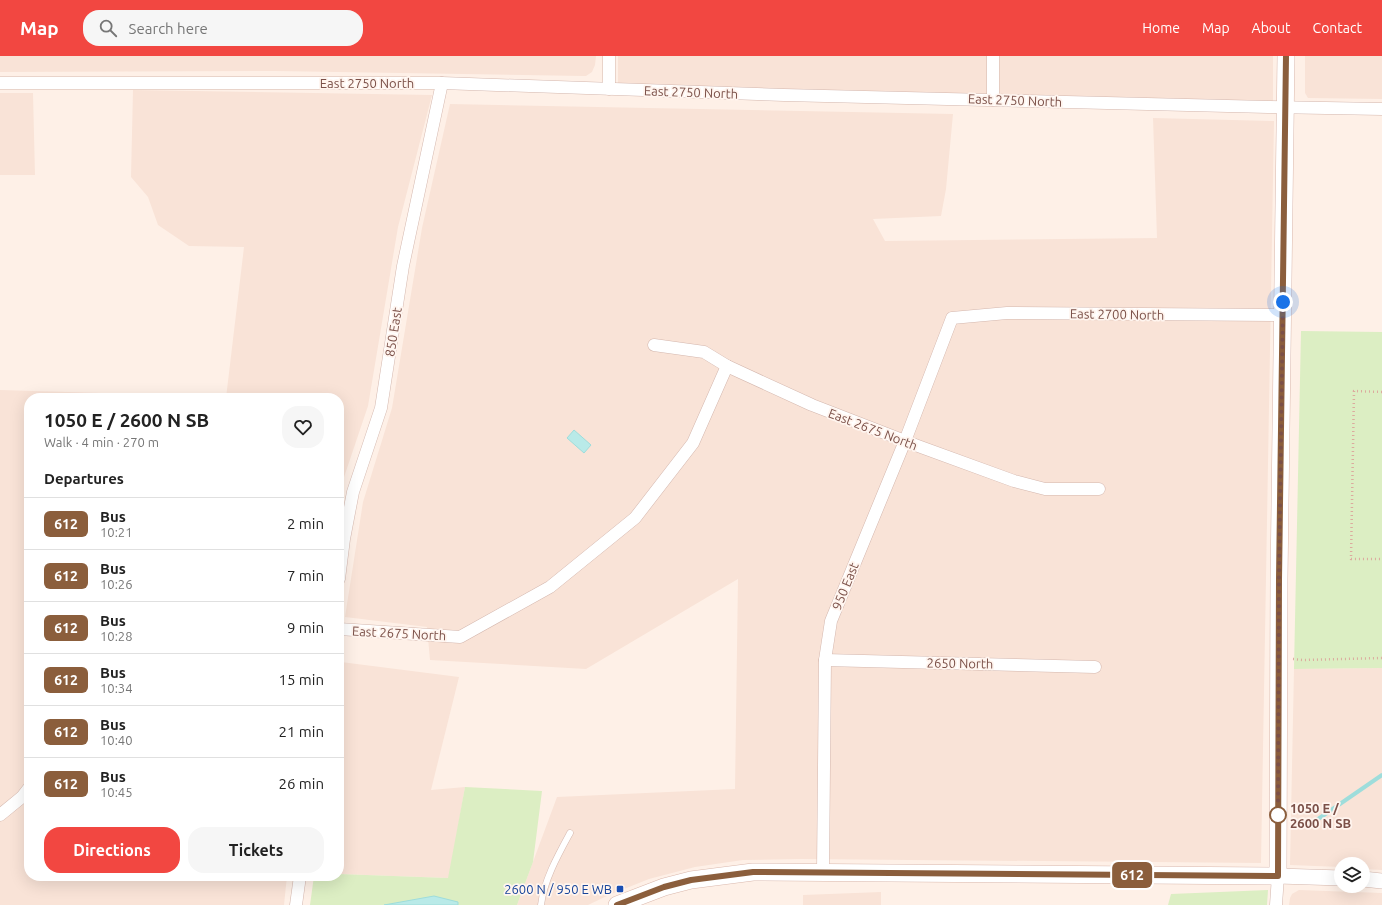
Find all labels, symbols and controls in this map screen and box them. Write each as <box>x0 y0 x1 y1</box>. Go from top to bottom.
search box <box>83 10 363 46</box>
text: Map <box>20 17 59 39</box>
icon: search <box>97 17 119 39</box>
text: Search here <box>129 20 208 37</box>
text: Home <box>1142 20 1180 36</box>
text: Map <box>1202 20 1230 36</box>
text: About <box>1252 20 1291 36</box>
text: Contact <box>1313 20 1362 36</box>
street label: East 2750 North <box>320 76 414 90</box>
street label: East 2750 North <box>644 83 738 101</box>
street label: East 2750 North <box>968 91 1062 109</box>
your location <box>1273 292 1293 312</box>
street label: 850 East <box>382 306 404 358</box>
street label: East 2700 North <box>1070 306 1164 322</box>
button: heart <box>282 406 324 448</box>
street label: East 2675 North <box>826 406 920 452</box>
text: 1050 E / 2600 N SB <box>44 409 209 431</box>
text: Walk · 4 min · 270 m <box>44 435 159 449</box>
text: Departures <box>44 470 124 487</box>
text: Bus <box>100 508 126 525</box>
text: 2 min <box>287 515 324 532</box>
text: 612 <box>54 516 78 532</box>
text: 10:21 <box>100 525 133 539</box>
text: Bus <box>100 560 126 577</box>
street label: 950 East <box>829 560 861 612</box>
text: 7 min <box>287 567 324 584</box>
text: 612 <box>54 568 78 584</box>
text: 10:26 <box>100 577 133 591</box>
text: Bus <box>100 612 126 629</box>
text: 9 min <box>287 619 324 636</box>
text: 612 <box>54 620 78 636</box>
street label: East 2675 North <box>352 624 446 642</box>
text: 10:28 <box>100 629 133 643</box>
street label: 2650 North <box>927 655 993 671</box>
text: Bus <box>100 664 126 681</box>
text: 15 min <box>278 671 324 688</box>
text: 612 <box>54 672 78 688</box>
text: 10:34 <box>100 681 133 695</box>
text: Bus <box>100 716 126 733</box>
text: 21 min <box>278 723 324 740</box>
text: 612 <box>54 724 78 740</box>
text: 10:40 <box>100 733 133 747</box>
text: Bus <box>100 768 126 785</box>
text: 26 min <box>278 775 324 792</box>
text: 612 <box>54 776 78 792</box>
text: 10:45 <box>100 785 133 799</box>
place label: 1050 E / 2600 N SB <box>1290 801 1352 830</box>
marker: 1050 E / 2600 N SB <box>1269 806 1287 824</box>
button: Directions <box>44 827 180 873</box>
button: Tickets <box>188 827 324 873</box>
map controls <box>1334 857 1370 893</box>
button: layers <box>1334 857 1370 893</box>
line badge: 612 <box>1109 862 1155 888</box>
text: 612 <box>1120 867 1144 883</box>
place label: 2600 N / 950 E WB <box>504 882 612 896</box>
marker: 2600 N / 950 E WB <box>615 884 625 894</box>

